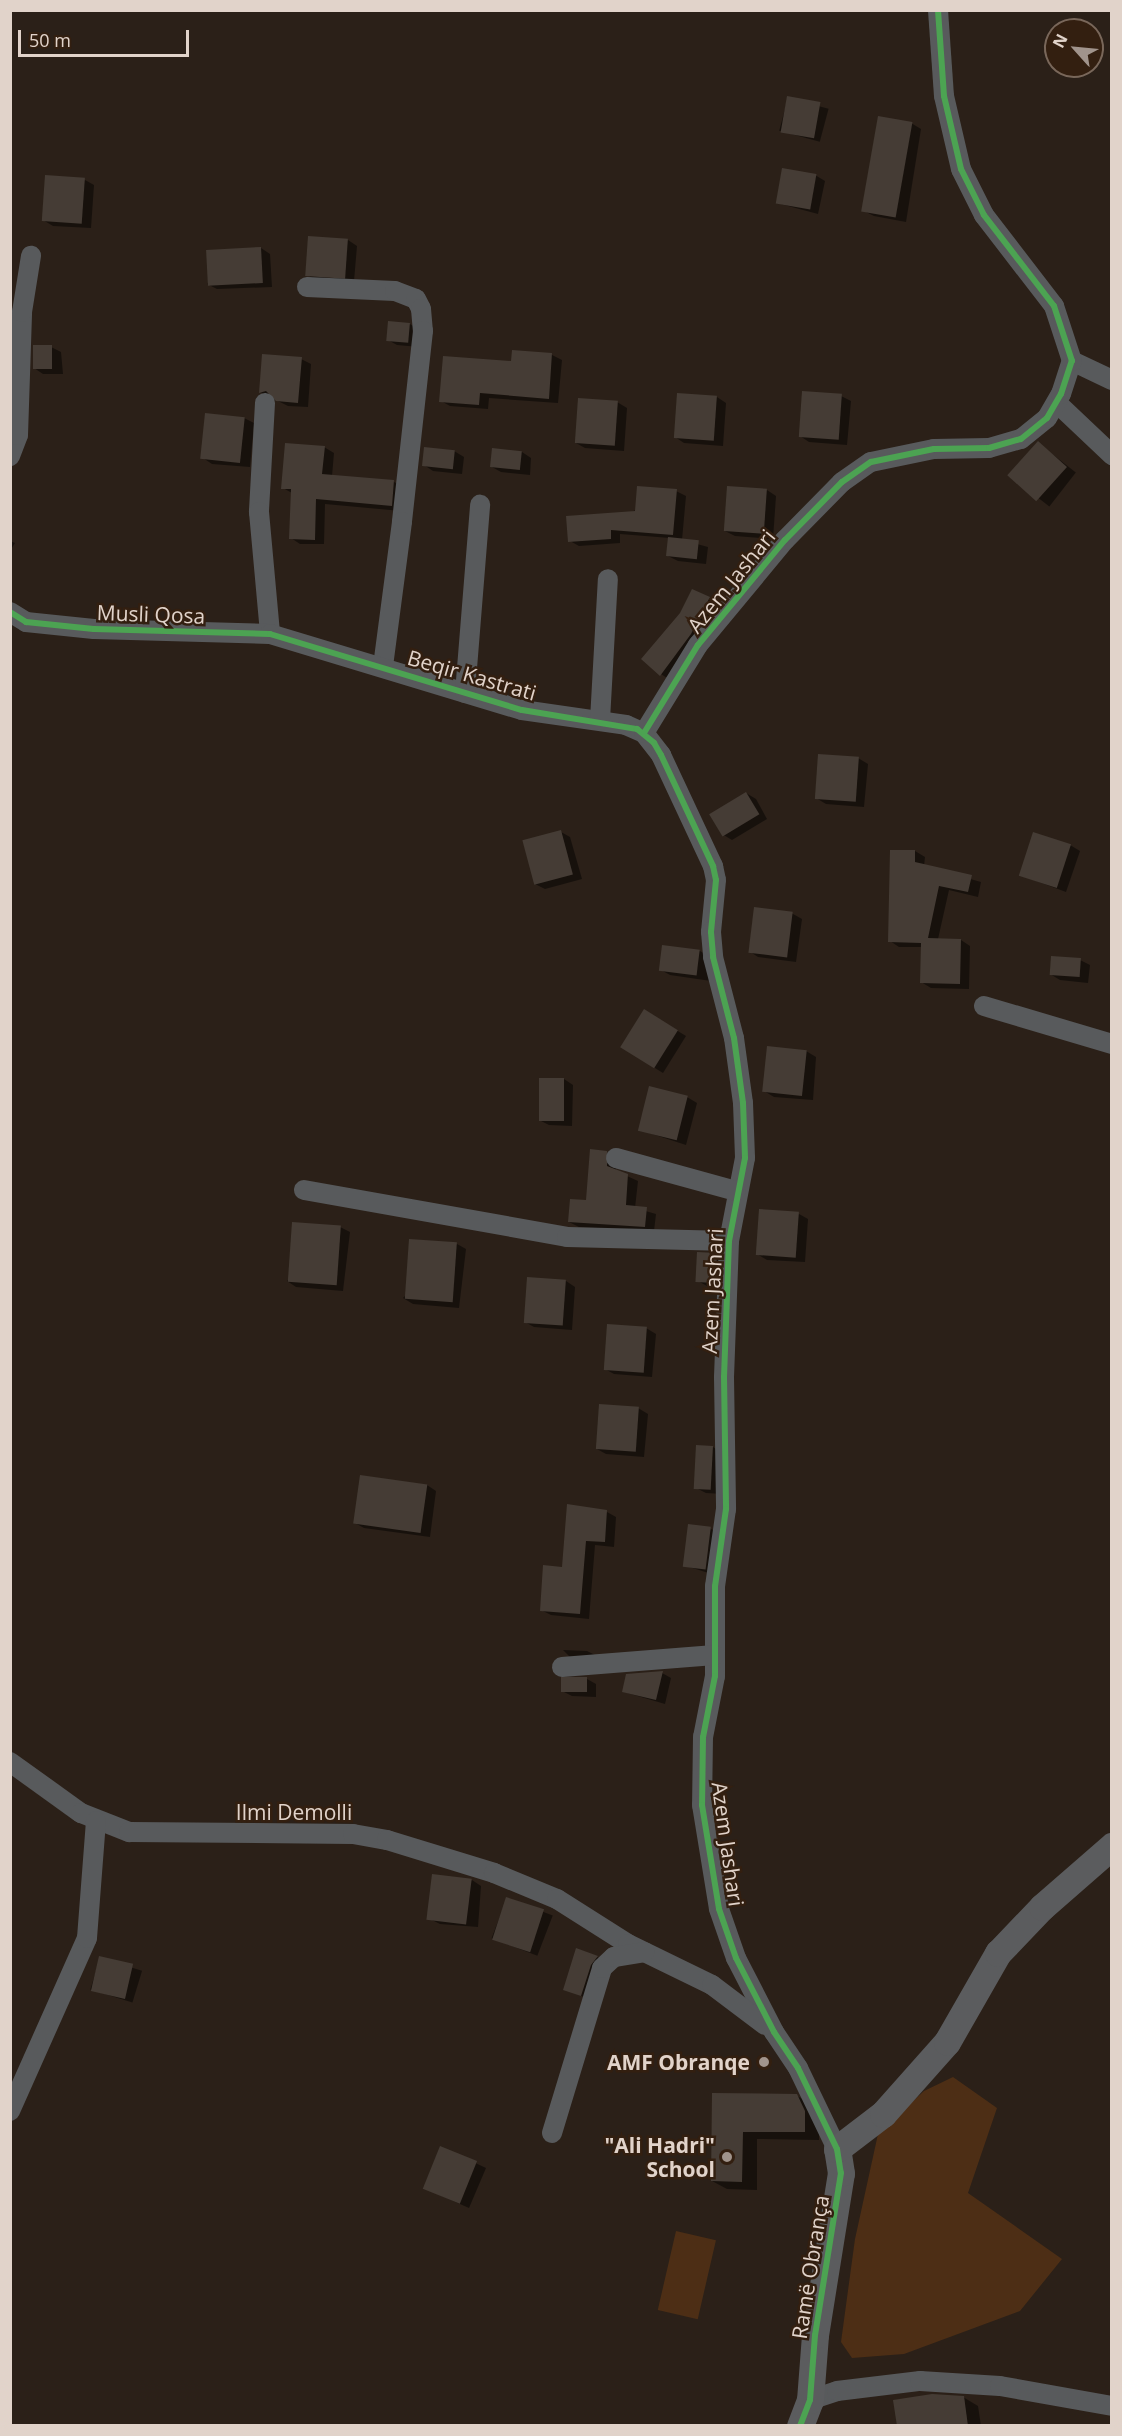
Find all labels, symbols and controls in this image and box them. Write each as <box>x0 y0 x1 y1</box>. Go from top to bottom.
scale bar <box>21 18 192 56</box>
north arrow <box>1044 18 1104 78</box>
text: 50 m <box>29 28 71 52</box>
text: N <box>1047 30 1072 52</box>
street label: Azem Jashari <box>682 524 780 638</box>
street label: Musli Qosa <box>96 600 206 628</box>
street label: Beqir Kastrati <box>405 645 539 705</box>
street label: Azem Jashari <box>696 1228 728 1354</box>
street label: Azem Jashari <box>707 1780 749 1908</box>
street label: Ilmi Demolli <box>236 1799 352 1825</box>
place label: AMF Obranqe <box>607 2049 750 2075</box>
marker: AMF Obranqe <box>755 2053 773 2071</box>
place label: "Ali Hadri" School <box>604 2132 715 2182</box>
marker: "Ali Hadri" School <box>720 2150 734 2164</box>
street label: Ramë Obrança <box>786 2193 834 2341</box>

